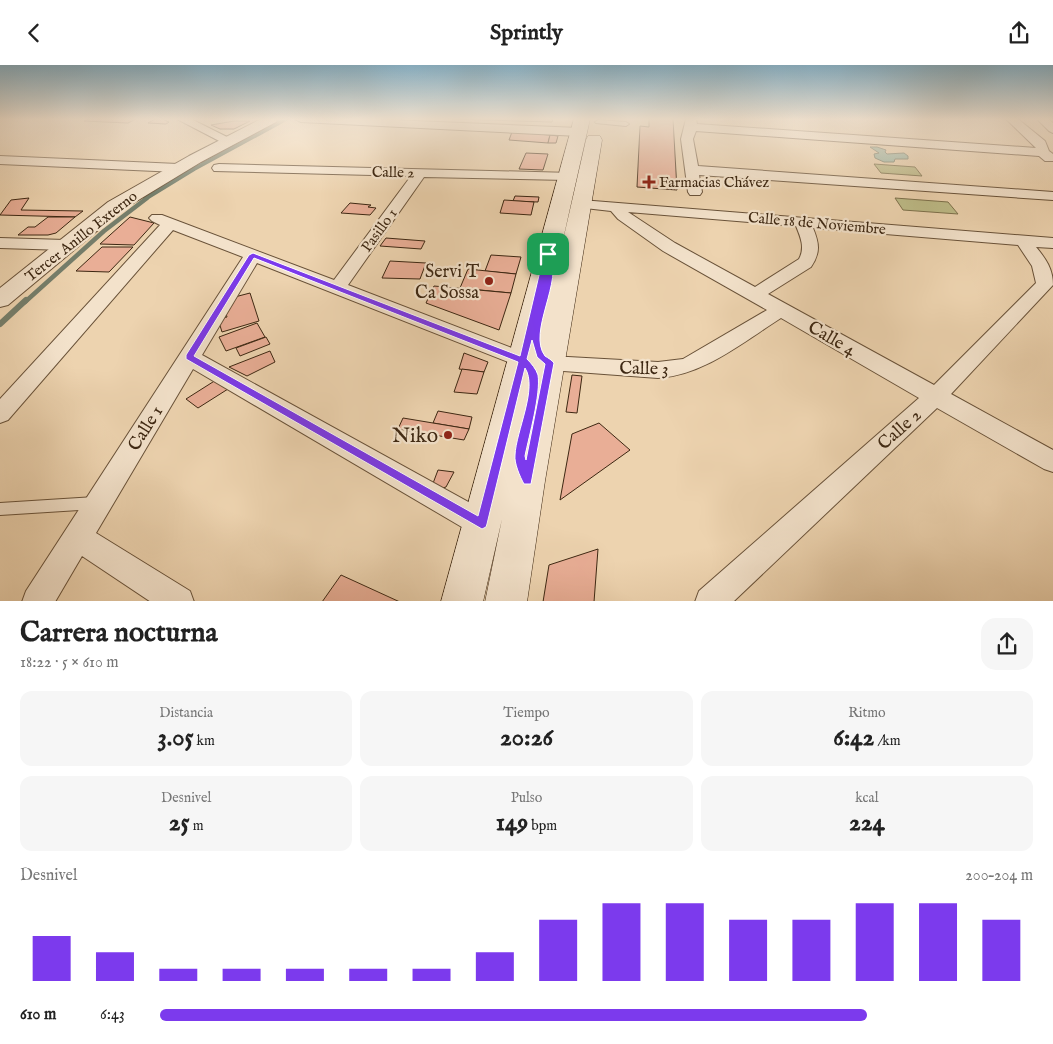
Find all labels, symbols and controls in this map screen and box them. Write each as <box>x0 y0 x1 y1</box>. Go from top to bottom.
icon: back <box>20 19 48 47</box>
text: Sprintly <box>490 19 563 47</box>
icon: share <box>1005 19 1033 47</box>
street label: Calle 2 <box>372 163 414 182</box>
place label: Farmacias Chávez <box>659 173 769 192</box>
marker: Farmacias Chávez <box>643 176 655 188</box>
street label: Tercer Anillo Externo <box>21 187 141 286</box>
street label: Pasillo 1 <box>357 205 402 256</box>
street label: Calle 18 de Noviembre <box>747 208 887 239</box>
pin <box>527 233 569 275</box>
icon: arrive <box>534 240 562 268</box>
place label: Servi T Ca Sossa <box>415 261 479 305</box>
marker: Servi T Ca Sossa <box>483 275 495 287</box>
street label: Calle 4 <box>803 316 859 362</box>
street label: Calle 3 <box>619 358 669 381</box>
street label: Calle 1 <box>123 402 169 456</box>
street label: Calle 2 <box>873 404 927 456</box>
place label: Niko <box>392 423 438 450</box>
marker: Niko <box>442 429 454 441</box>
text: Carrera nocturna <box>20 616 217 651</box>
button: share <box>981 618 1033 670</box>
text: 18:22 · 5 × 610 m <box>20 653 119 673</box>
text: Distancia <box>159 704 213 722</box>
text: Tiempo <box>503 704 550 722</box>
text: Ritmo <box>848 704 886 722</box>
text: 3.05 <box>157 722 194 754</box>
text: 20:26 <box>500 722 553 754</box>
text: 6:42 <box>833 722 874 754</box>
text: km <box>194 732 215 750</box>
text: /km <box>874 732 900 750</box>
text: Desnivel <box>161 789 211 807</box>
text: Pulso <box>511 789 542 807</box>
text: kcal <box>855 789 879 807</box>
text: 25 <box>169 807 190 839</box>
text: 149 <box>496 807 528 839</box>
text: 224 <box>849 807 885 839</box>
text: m <box>190 817 203 835</box>
text: bpm <box>528 817 557 835</box>
text: Desnivel <box>20 866 77 886</box>
text: 200–204 m <box>965 866 1033 886</box>
text: 610 m <box>20 1005 56 1025</box>
text: 6:43 <box>100 1005 125 1025</box>

